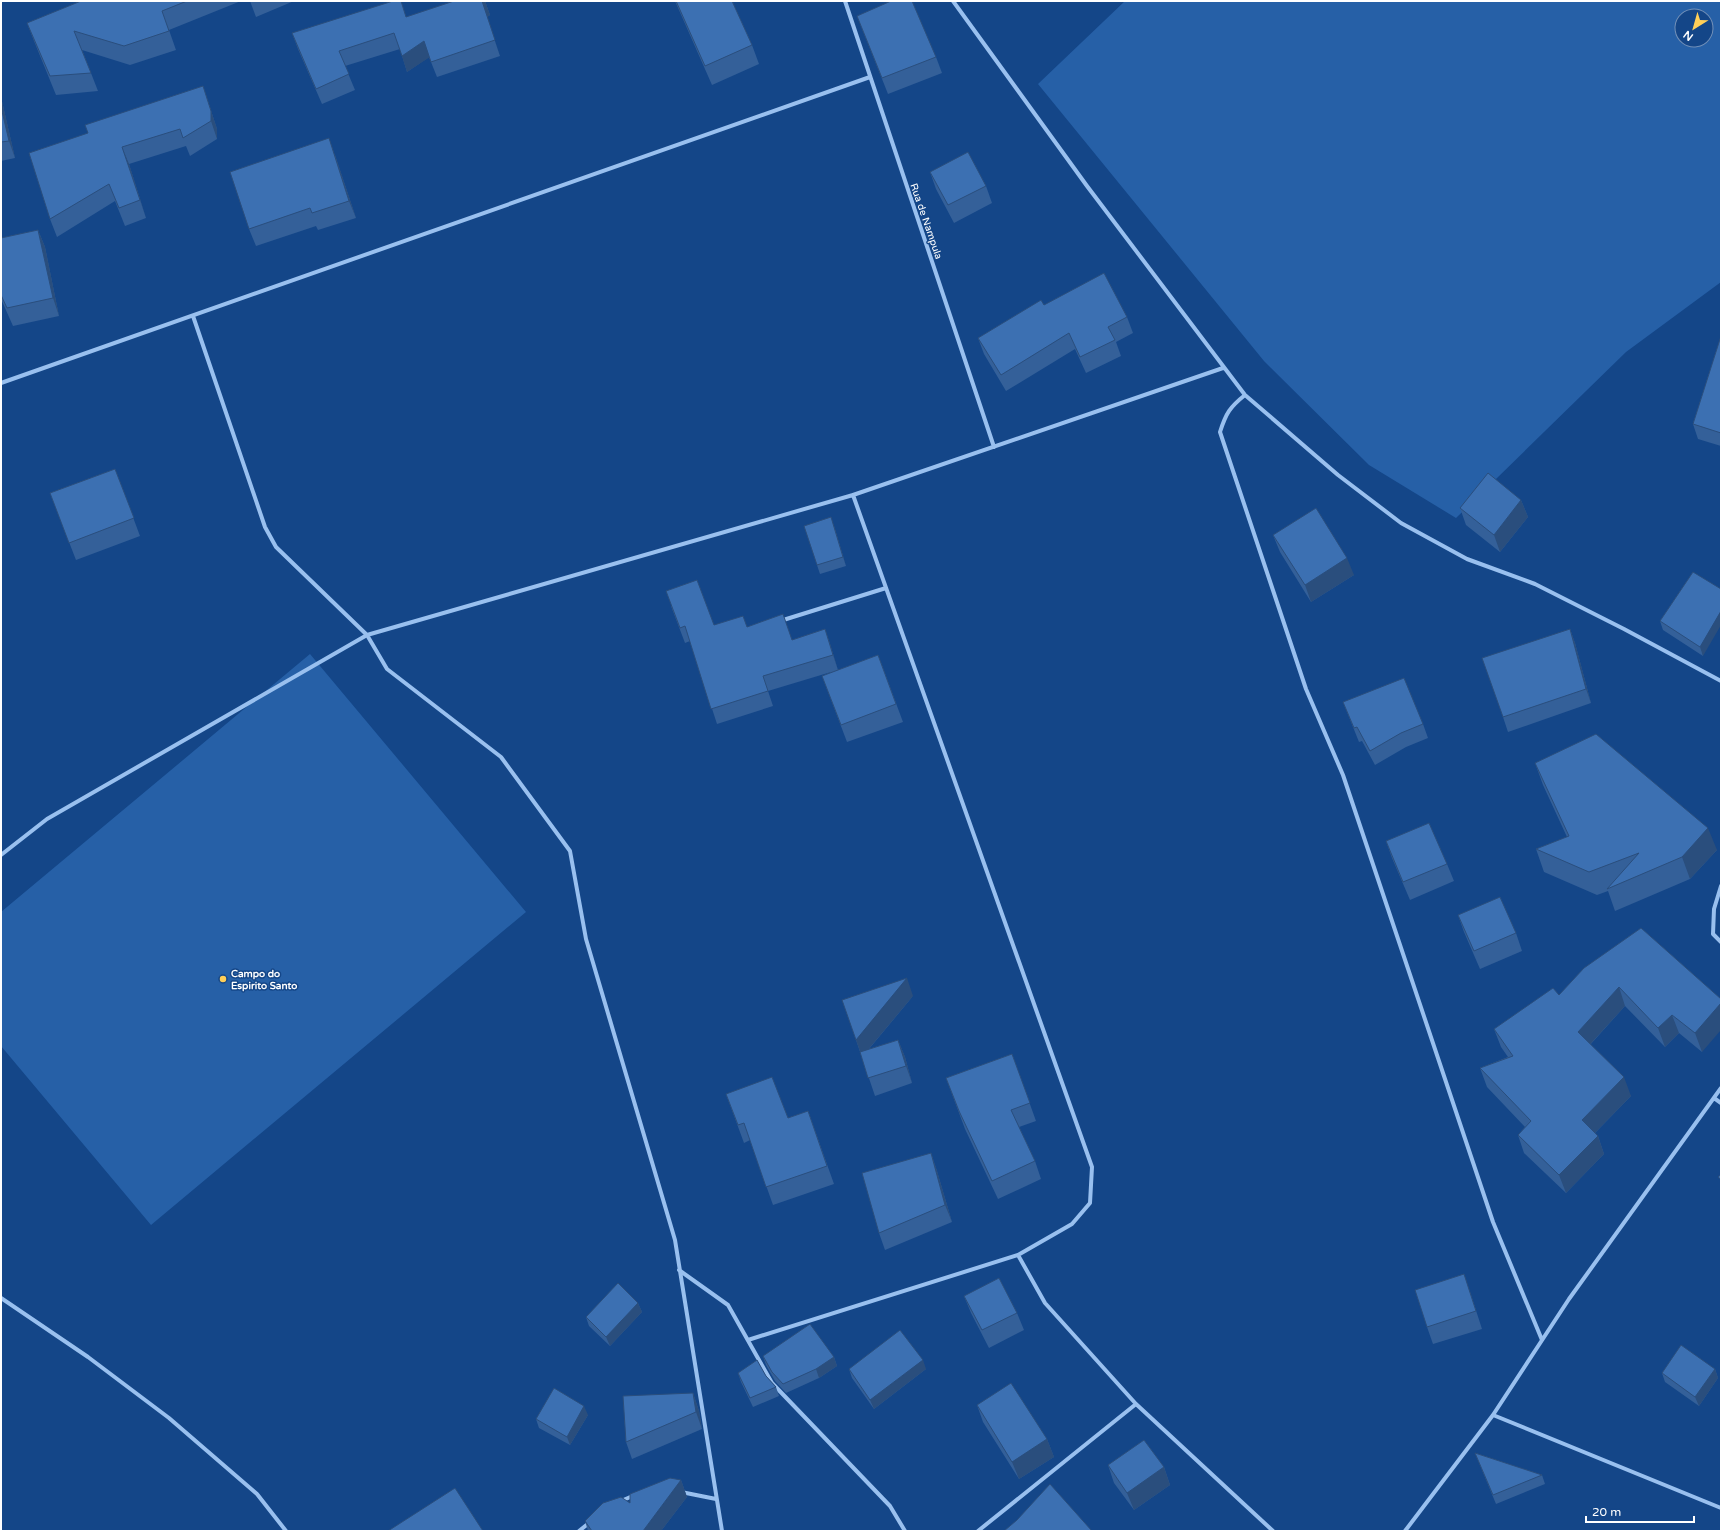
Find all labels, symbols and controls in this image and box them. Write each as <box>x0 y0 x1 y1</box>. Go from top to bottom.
north arrow <box>1674 8 1714 48</box>
text: N <box>1681 28 1696 43</box>
street label: Rua de Nampula <box>907 182 945 261</box>
place label: Campo do Espirito Santo <box>231 968 297 992</box>
marker: Campo do Espirito Santo <box>218 974 228 984</box>
scale bar <box>1586 1498 1694 1524</box>
text: 20 m <box>1592 1505 1621 1519</box>

